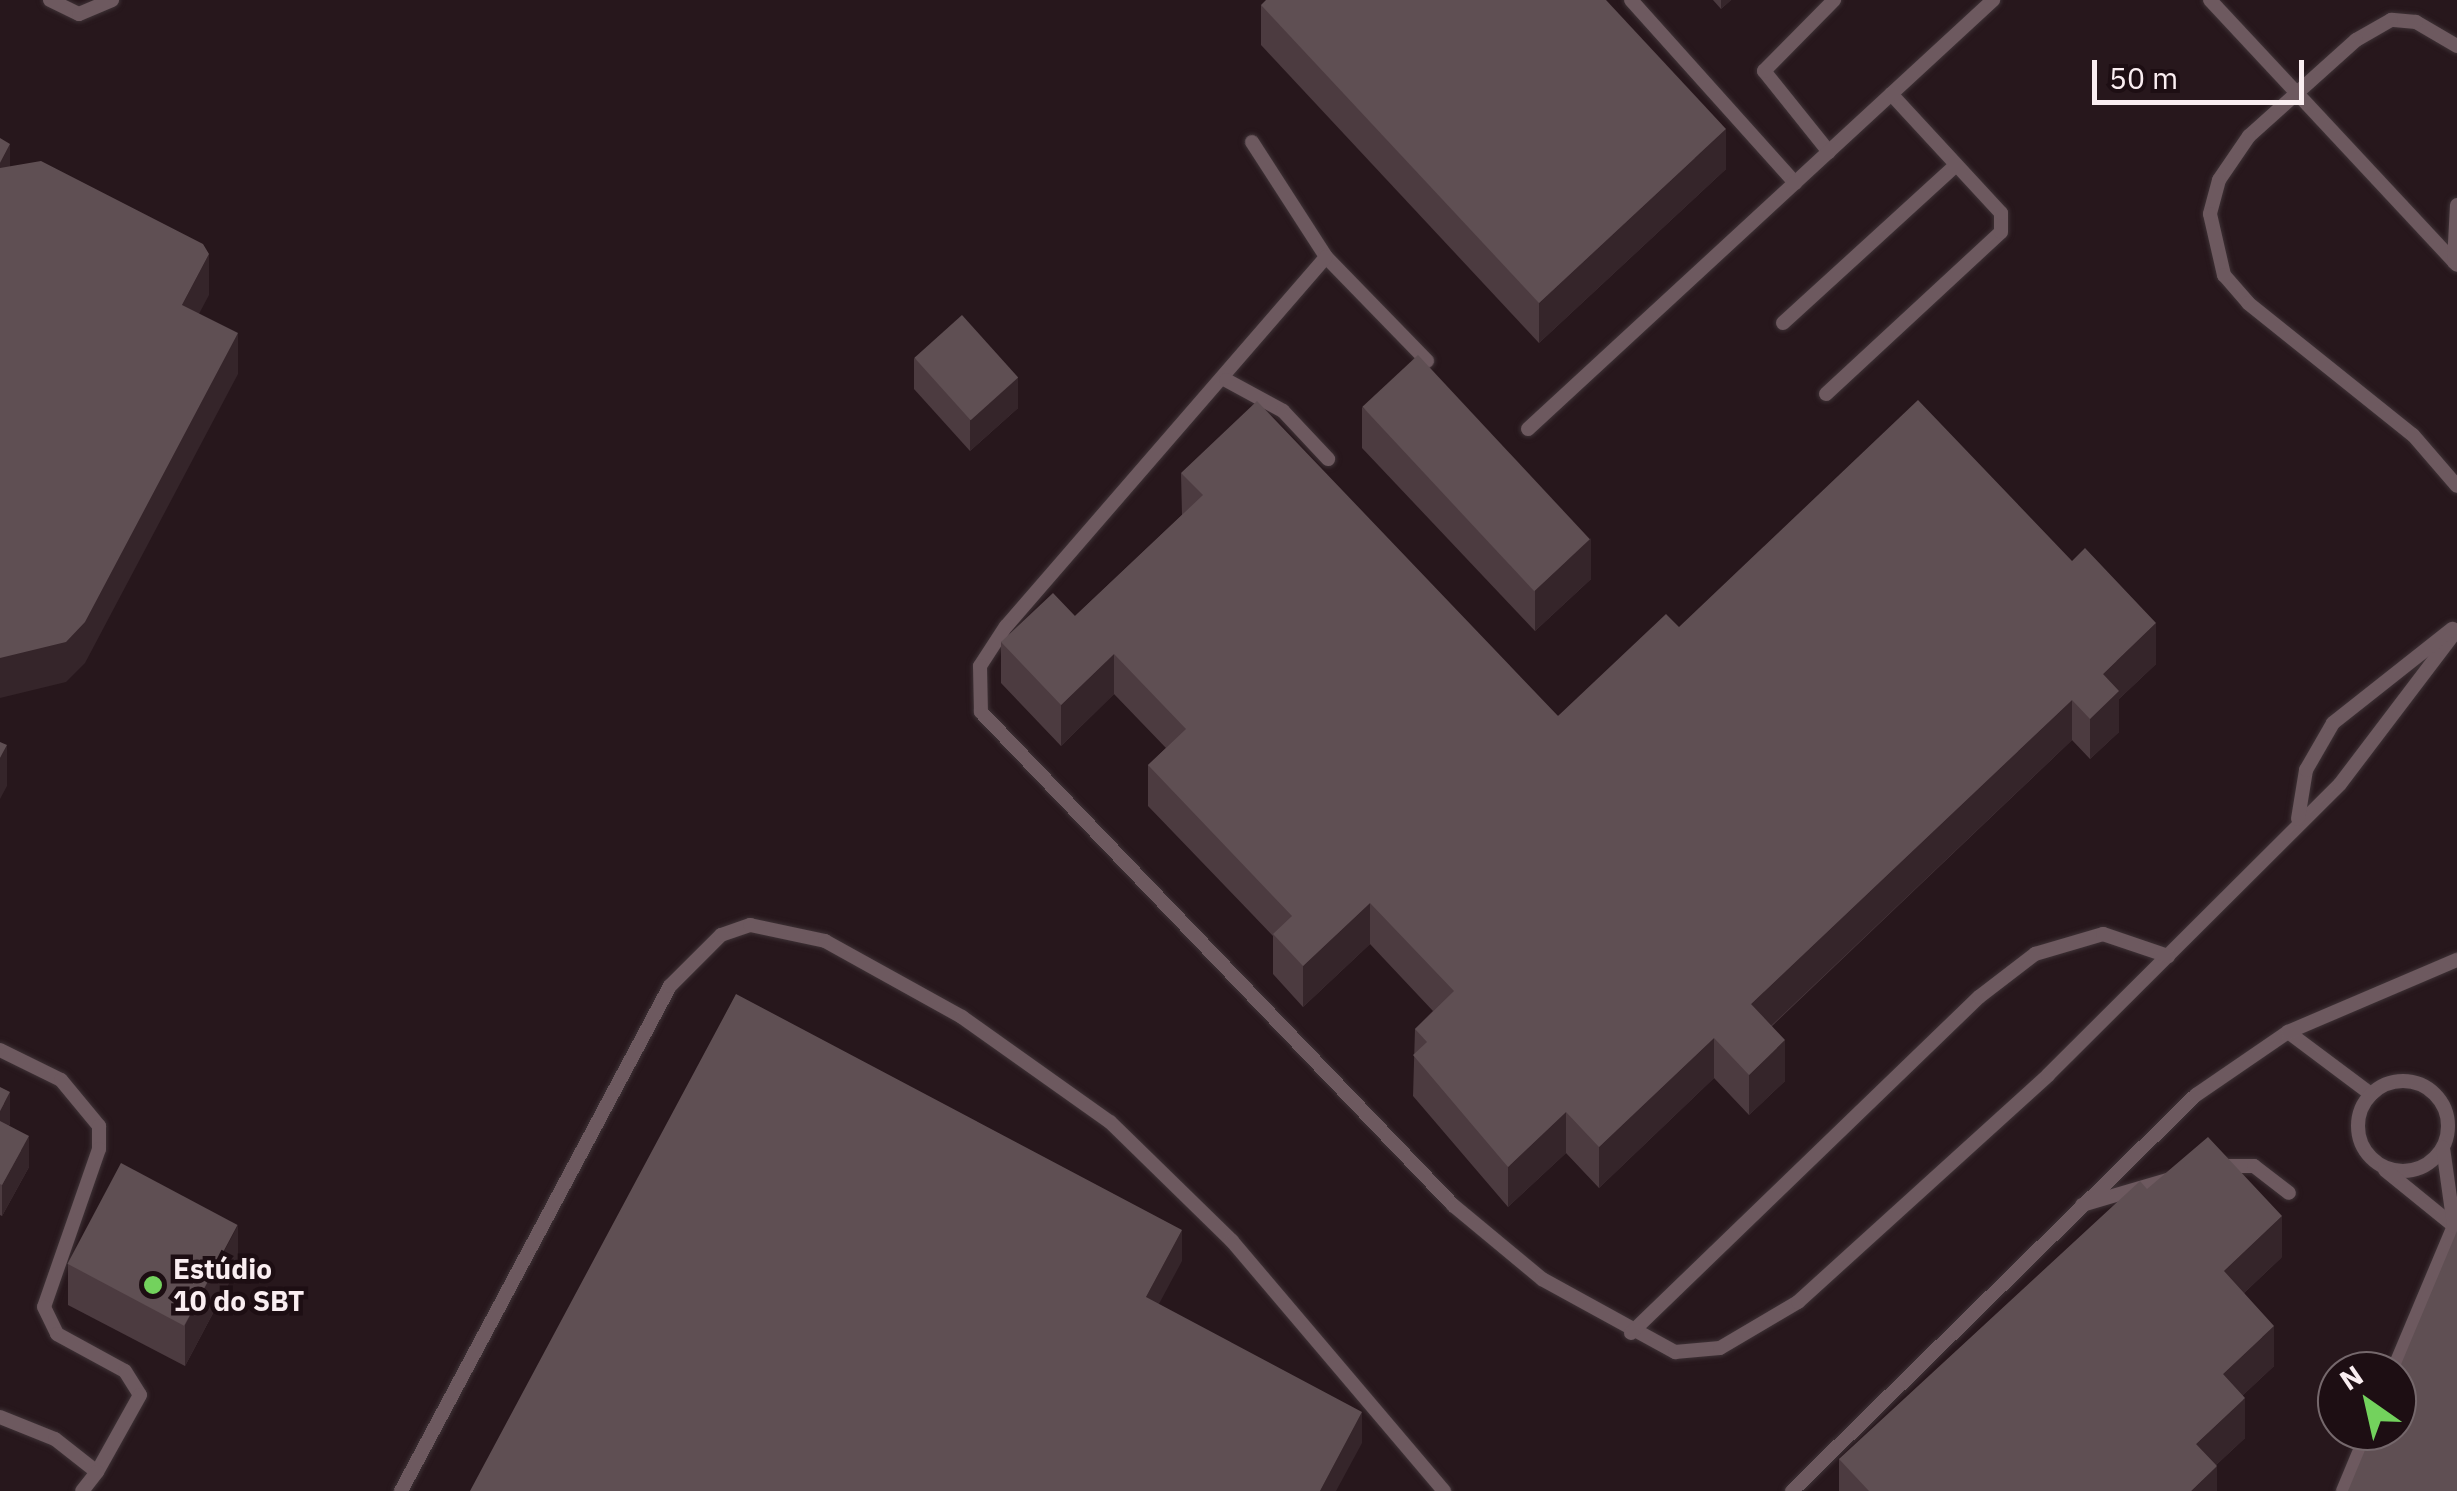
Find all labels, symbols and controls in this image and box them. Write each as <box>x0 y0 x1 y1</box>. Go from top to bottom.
scale bar <box>2097 40 2310 102</box>
text: 50 m <box>2109 58 2178 97</box>
place label: Estúdio 10 do SBT <box>173 1252 304 1318</box>
marker: Estúdio 10 do SBT <box>142 1274 164 1296</box>
north arrow <box>2317 1351 2417 1451</box>
text: N <box>2332 1356 2370 1398</box>

